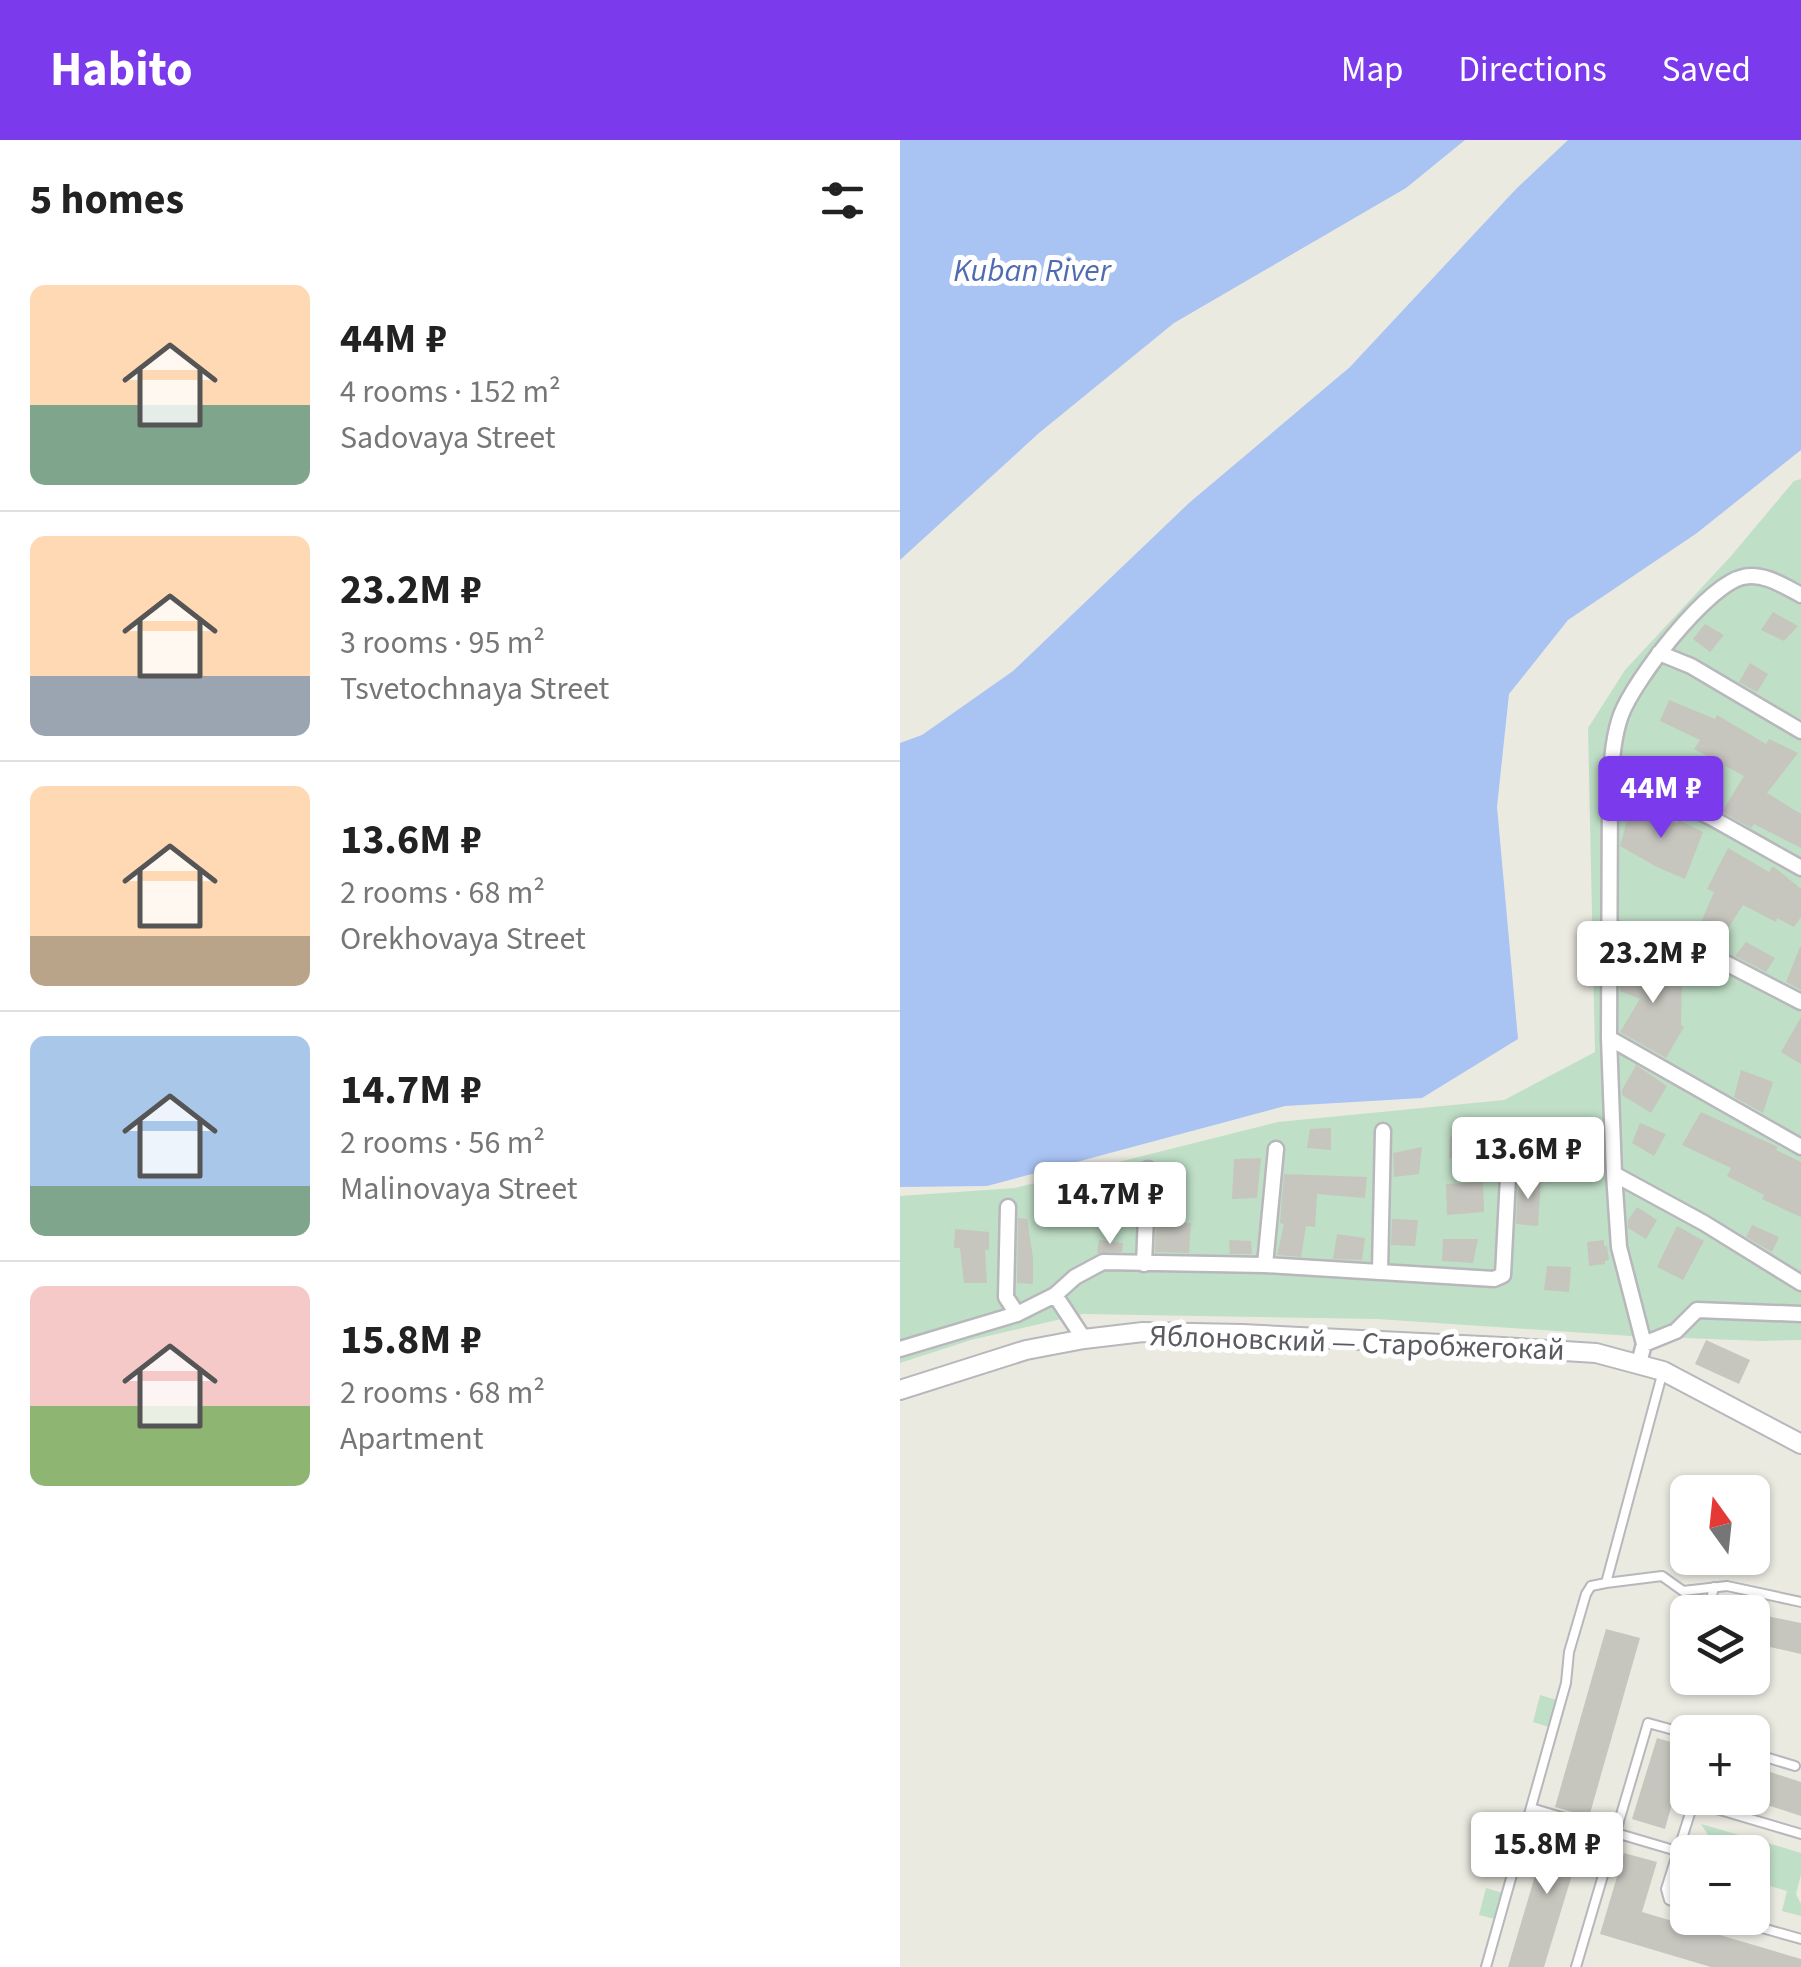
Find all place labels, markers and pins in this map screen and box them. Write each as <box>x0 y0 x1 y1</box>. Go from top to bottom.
pin: 44M ₽ <box>1591 756 1731 841</box>
pin: 23.2M ₽ <box>1561 921 1745 1006</box>
pin: 13.6M ₽ <box>1436 1117 1620 1202</box>
pin: 14.7M ₽ <box>1018 1162 1202 1247</box>
pin: 15.8M ₽ <box>1455 1812 1639 1897</box>

